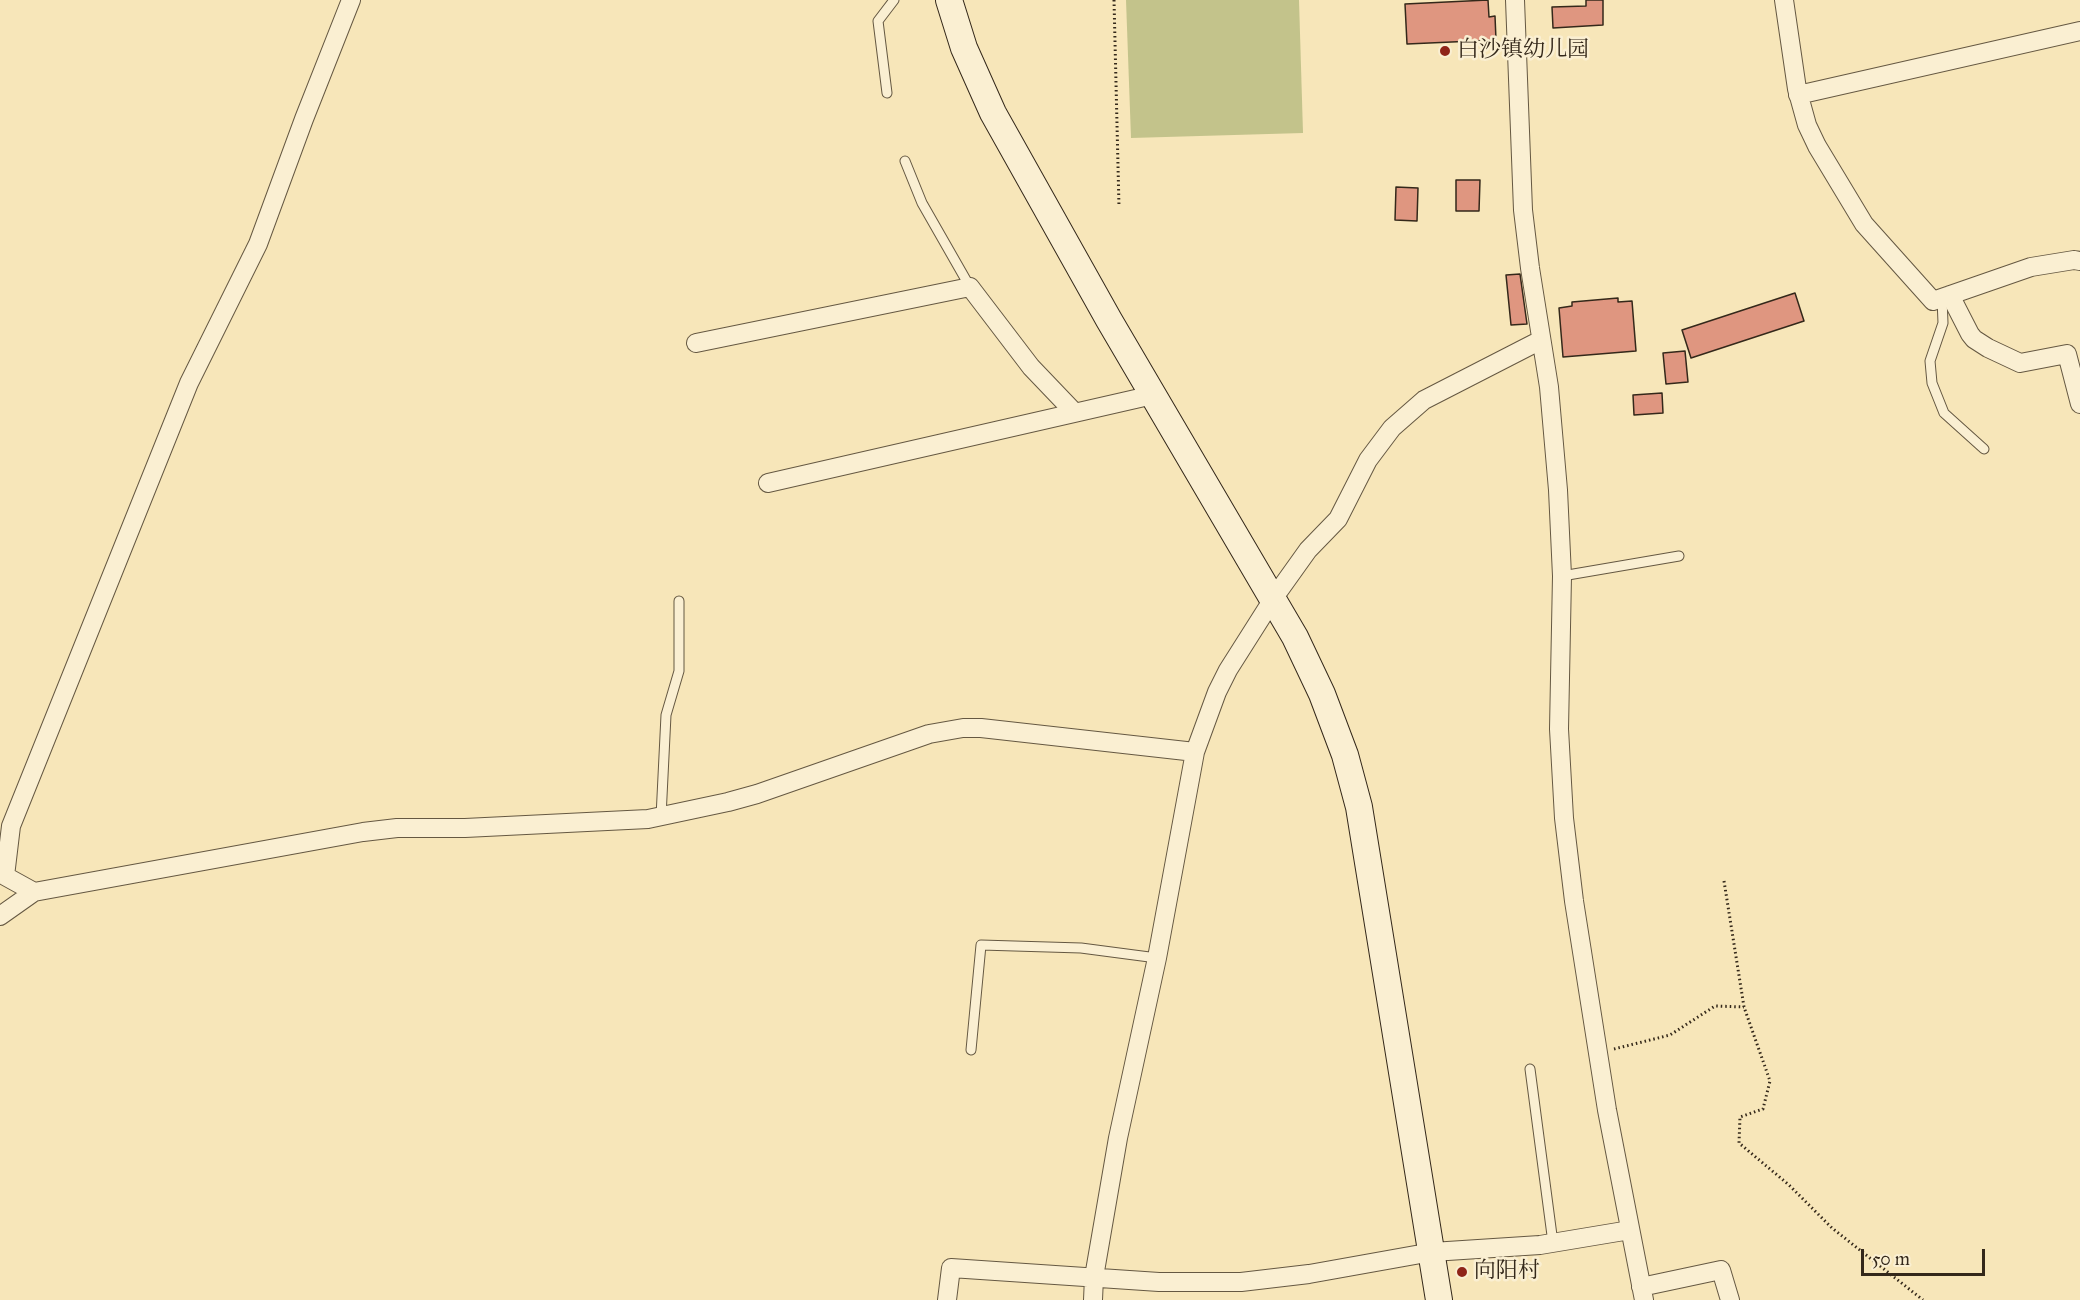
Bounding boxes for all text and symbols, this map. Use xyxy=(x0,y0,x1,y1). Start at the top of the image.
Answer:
place label: 白沙镇幼儿园 xyxy=(1457,38,1589,64)
marker: 白沙镇幼儿园 xyxy=(1438,44,1452,58)
scale bar xyxy=(1864,1237,1988,1275)
text: 50 m xyxy=(1872,1248,1910,1270)
place label: 向阳村 xyxy=(1474,1259,1540,1285)
marker: 向阳村 xyxy=(1455,1265,1469,1279)

